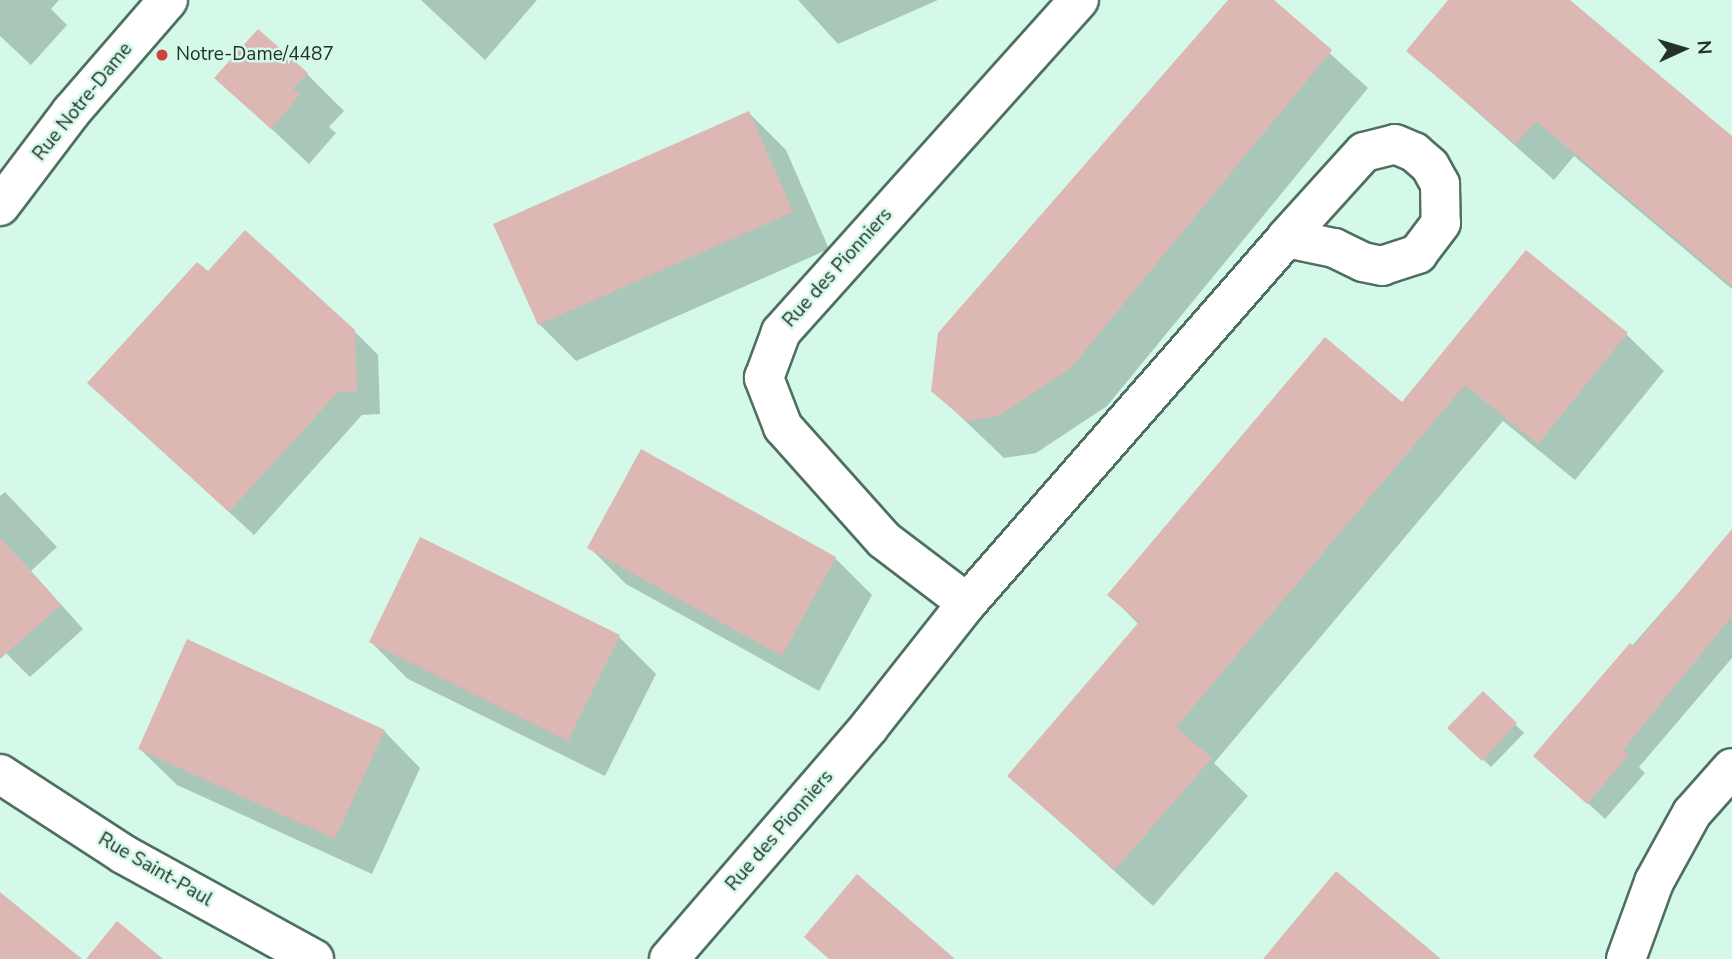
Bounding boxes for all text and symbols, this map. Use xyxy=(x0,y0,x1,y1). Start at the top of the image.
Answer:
north arrow xyxy=(1648,14,1718,84)
street label: Rue Notre-Dame xyxy=(28,38,138,166)
text: N xyxy=(1690,40,1717,56)
place label: Notre-Dame/4487 xyxy=(176,44,334,66)
marker: Notre-Dame/4487 xyxy=(154,47,170,63)
street label: Rue des Pionniers xyxy=(779,204,897,332)
street label: Rue des Pionniers xyxy=(721,766,839,896)
street label: Rue Saint-Paul xyxy=(94,828,216,912)

